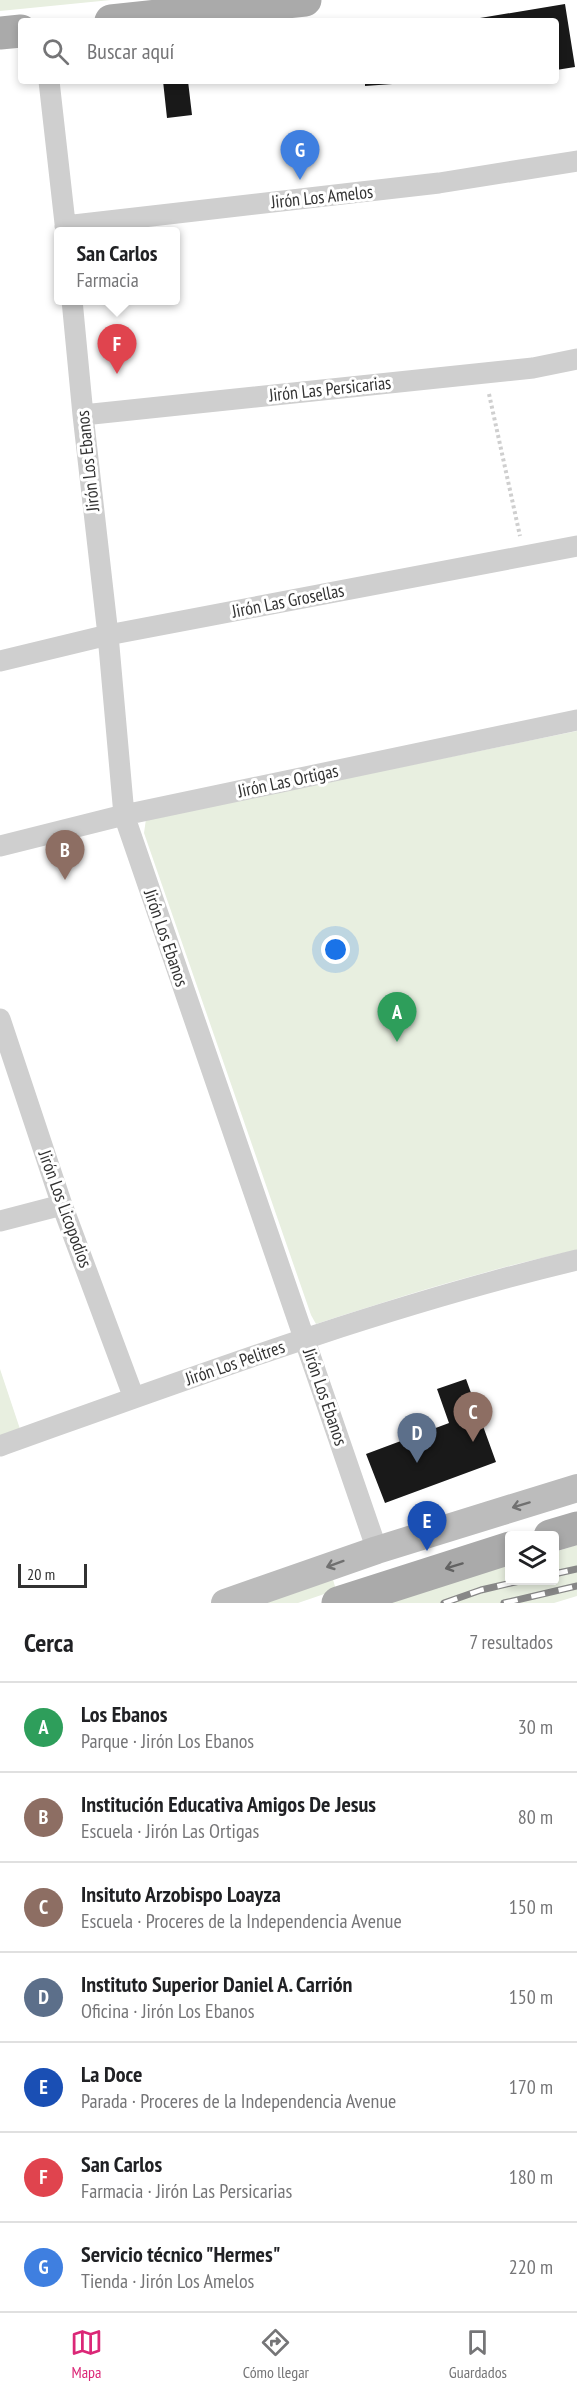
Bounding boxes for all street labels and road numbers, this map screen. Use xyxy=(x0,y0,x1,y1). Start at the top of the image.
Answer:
street label: Jirón Los Amelos xyxy=(269,180,374,213)
street label: Jirón Las Persicarias xyxy=(267,371,392,406)
street label: Jirón Los Ebanos xyxy=(71,409,104,514)
street label: Jirón Las Grosellas xyxy=(229,578,346,623)
street label: Jirón Las Ortigas xyxy=(235,759,340,803)
street label: Jirón Los Ebanos xyxy=(139,885,194,990)
street label: Jirón Los Licopodios xyxy=(33,1146,97,1271)
street label: Jirón Los Pelitres xyxy=(181,1335,288,1391)
street label: Jirón Los Ebanos xyxy=(298,1344,353,1449)

